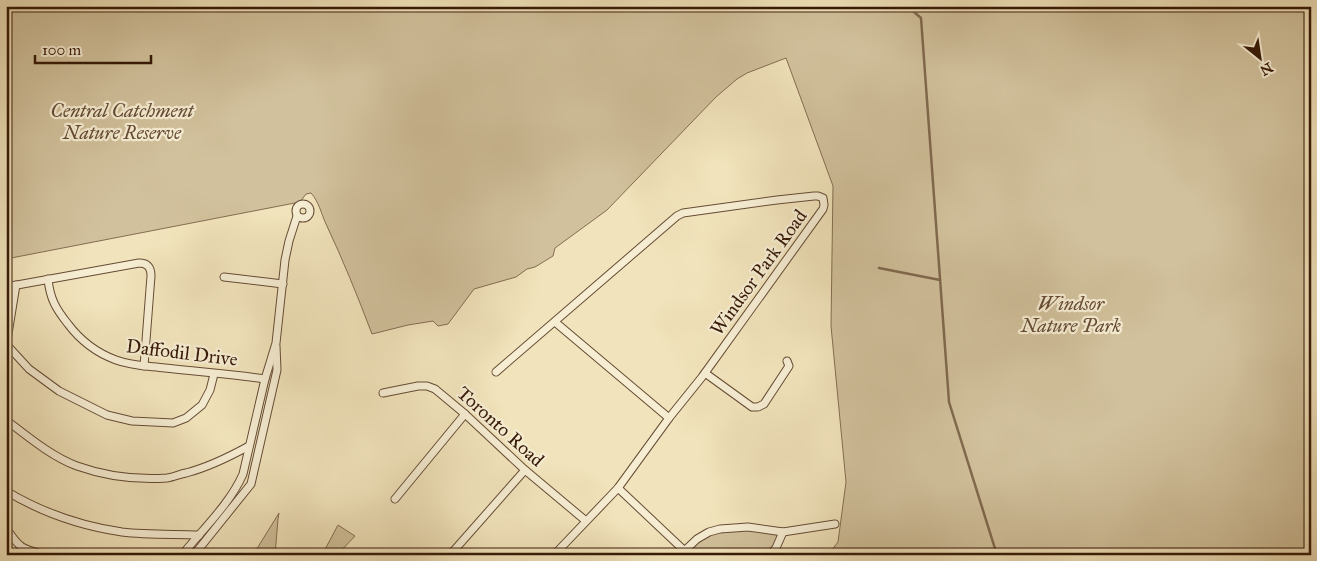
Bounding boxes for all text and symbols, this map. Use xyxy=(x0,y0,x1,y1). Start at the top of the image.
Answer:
scale bar xyxy=(35,32,151,64)
north arrow xyxy=(1234,32,1284,82)
text: 100 m xyxy=(42,41,82,59)
text: N xyxy=(1257,58,1276,79)
park label: Central Catchment Nature Reserve xyxy=(51,99,195,144)
street label: Windsor Park Road xyxy=(705,205,812,340)
park label: Windsor Nature Park xyxy=(1020,292,1122,337)
street label: Daffodil Drive xyxy=(125,334,239,371)
street label: Toronto Road xyxy=(452,381,549,472)

